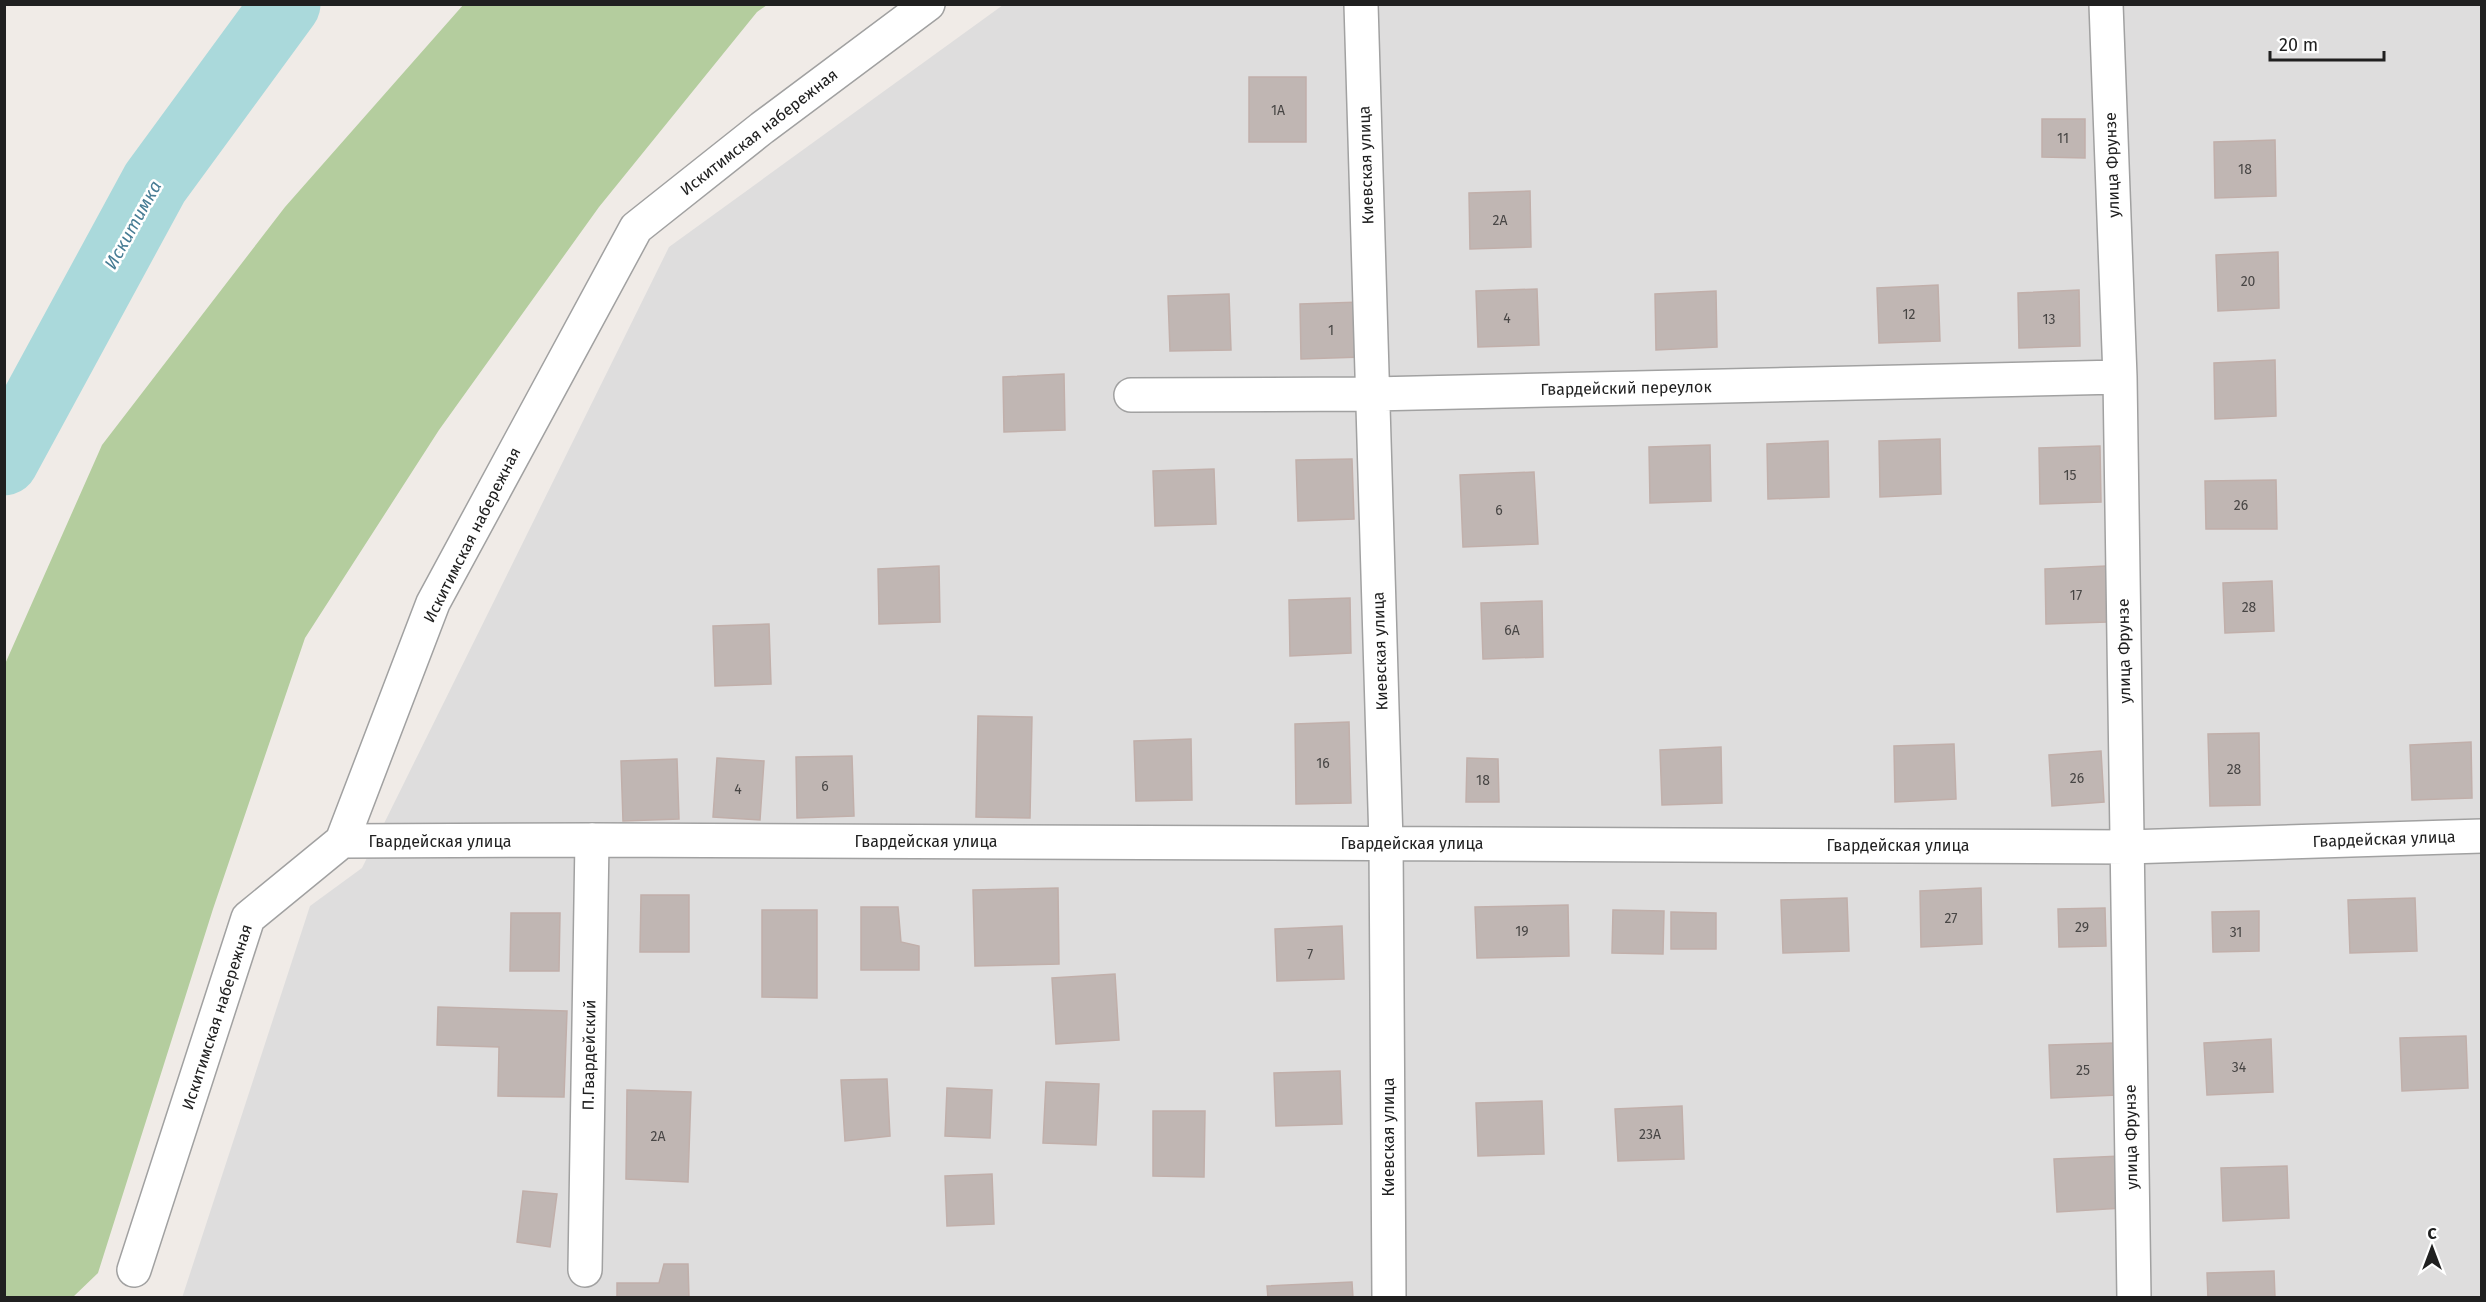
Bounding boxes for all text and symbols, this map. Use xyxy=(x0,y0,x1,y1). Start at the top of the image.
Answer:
scale bar xyxy=(2270,24,2384,62)
text: 20 m xyxy=(2279,34,2318,56)
street label: Искитимская набережная xyxy=(677,65,841,199)
house number: 1А xyxy=(1271,102,1285,119)
street label: Киевская улица xyxy=(1354,105,1378,225)
street label: улица Фрунзе xyxy=(2101,112,2123,218)
house number: 11 xyxy=(2057,130,2069,147)
house number: 18 xyxy=(2238,161,2252,178)
water label: Искитимка xyxy=(100,177,166,273)
house number: 2А xyxy=(1493,212,1507,229)
house number: 20 xyxy=(2241,273,2256,290)
house number: 12 xyxy=(1903,306,1916,323)
house number: 4 xyxy=(1503,310,1511,327)
house number: 13 xyxy=(2042,311,2056,328)
house number: 1 xyxy=(1328,322,1334,339)
street label: Гвардейский переулок xyxy=(1540,377,1712,399)
street label: Искитимская набережная xyxy=(419,444,525,626)
house number: 15 xyxy=(2063,467,2077,484)
house number: 26 xyxy=(2234,497,2248,514)
house number: 6 xyxy=(1495,502,1503,519)
house number: 17 xyxy=(2070,587,2082,604)
street label: Киевская улица xyxy=(1368,591,1392,711)
street label: улица Фрунзе xyxy=(2114,598,2134,704)
house number: 28 xyxy=(2242,599,2257,616)
house number: 6А xyxy=(1504,622,1520,639)
house number: 16 xyxy=(1316,755,1330,772)
house number: 28 xyxy=(2227,761,2242,778)
house number: 26 xyxy=(2070,770,2084,787)
house number: 18 xyxy=(1476,772,1490,789)
house number: 6 xyxy=(821,778,829,795)
house number: 4 xyxy=(734,781,742,798)
street label: Гвардейская улица xyxy=(2312,827,2456,851)
street label: Гвардейская улица xyxy=(368,832,512,851)
street label: Гвардейская улица xyxy=(854,832,998,851)
street label: Гвардейская улица xyxy=(1340,834,1484,853)
street label: Гвардейская улица xyxy=(1826,836,1970,855)
house number: 27 xyxy=(1944,910,1958,927)
house number: 29 xyxy=(2075,919,2089,936)
street label: Искитимская набережная xyxy=(178,922,256,1112)
house number: 19 xyxy=(1515,923,1529,940)
house number: 31 xyxy=(2230,924,2242,941)
house number: 7 xyxy=(1307,946,1313,963)
street label: П.Гвардейский xyxy=(579,999,599,1111)
house number: 34 xyxy=(2232,1059,2247,1076)
house number: 25 xyxy=(2076,1062,2090,1079)
street label: Киевская улица xyxy=(1379,1078,1398,1196)
street label: улица Фрунзе xyxy=(2121,1084,2141,1190)
house number: 23А xyxy=(1639,1126,1661,1143)
house number: 2А xyxy=(651,1128,665,1145)
north arrow xyxy=(2402,1218,2462,1278)
text: С xyxy=(2427,1224,2437,1243)

